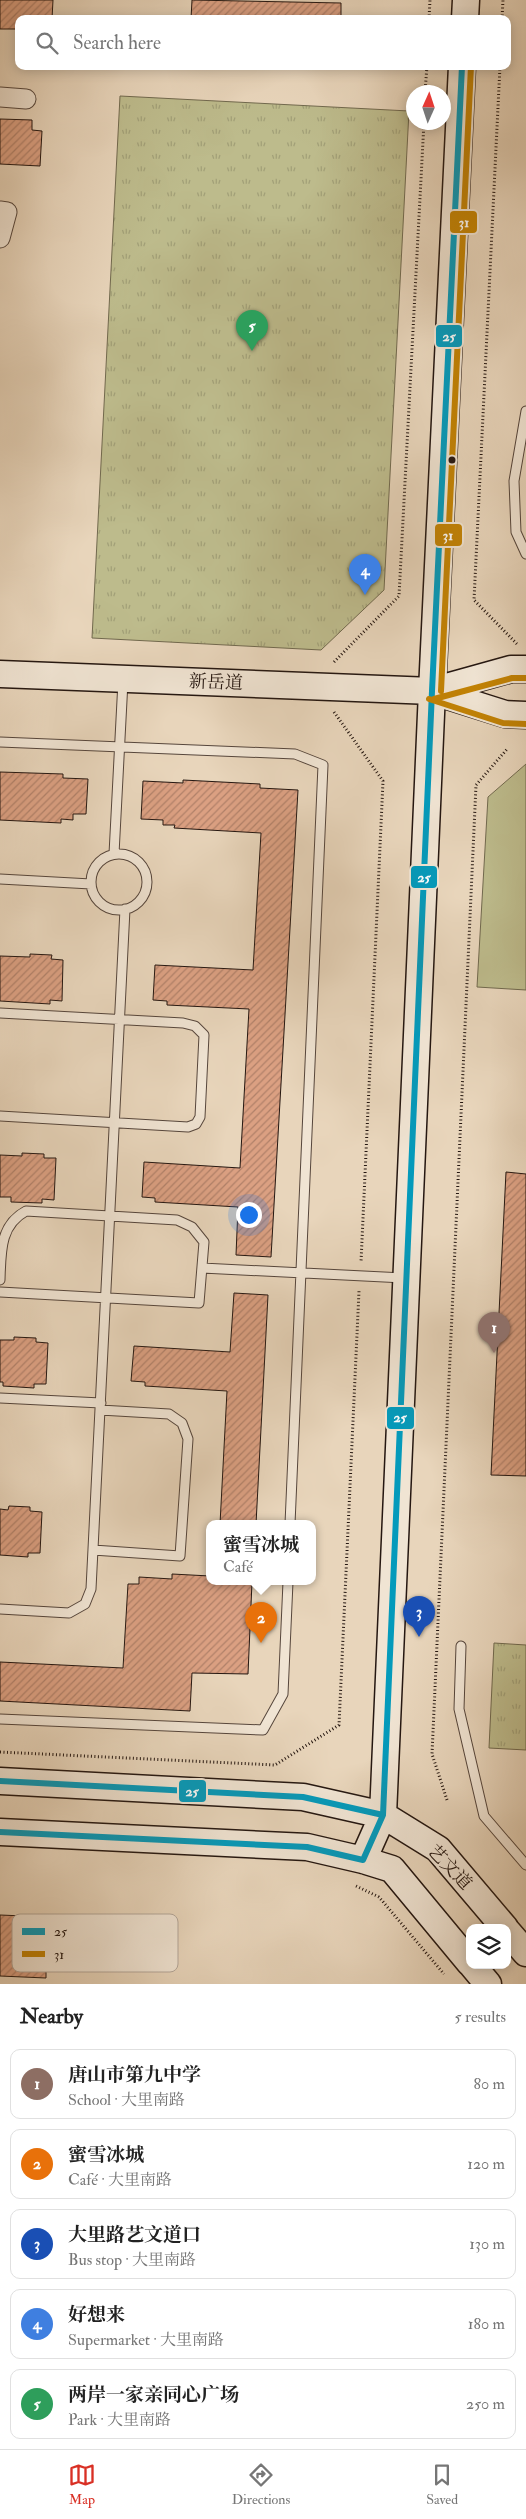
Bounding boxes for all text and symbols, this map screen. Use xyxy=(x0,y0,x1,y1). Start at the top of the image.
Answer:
search box xyxy=(15,15,511,70)
icon: search xyxy=(33,29,61,57)
text: Search here xyxy=(73,31,161,55)
north arrow xyxy=(406,85,451,130)
line badge: 31 xyxy=(449,210,478,234)
text: 31 xyxy=(459,214,469,231)
pin: 5 xyxy=(236,310,268,351)
line badge: 25 xyxy=(435,324,463,348)
text: 25 xyxy=(442,328,456,345)
unlabelled marker xyxy=(447,455,457,465)
line badge: 31 xyxy=(434,523,463,547)
text: 31 xyxy=(443,527,453,544)
pin: 4 xyxy=(349,554,381,595)
street label: 新岳道 xyxy=(189,670,243,695)
line badge: 25 xyxy=(410,865,438,889)
text: 25 xyxy=(417,869,431,886)
your location xyxy=(236,1202,262,1228)
pin: 1 xyxy=(478,1312,510,1353)
line badge: 25 xyxy=(386,1406,415,1430)
text: 25 xyxy=(393,1409,407,1426)
popup xyxy=(206,1520,316,1585)
text: 蜜雪冰城 xyxy=(223,1533,299,1557)
text: Café xyxy=(223,1557,253,1577)
pin: 3 xyxy=(403,1596,435,1637)
pin: 2 xyxy=(245,1602,277,1643)
line badge: 25 xyxy=(178,1779,207,1803)
text: 25 xyxy=(185,1783,199,1800)
street label: 艺文道 xyxy=(423,1840,477,1895)
legend xyxy=(12,1914,178,1972)
text: 25 xyxy=(54,1923,68,1940)
map controls xyxy=(466,1924,511,1969)
button: layers xyxy=(466,1924,511,1969)
text: 31 xyxy=(54,1946,64,1963)
text: Nearby xyxy=(20,2003,83,2030)
text: 5 results xyxy=(455,2007,506,2027)
text: 唐山市第九中学 xyxy=(68,2063,201,2087)
text: 1 xyxy=(34,2074,40,2094)
text: 80 m xyxy=(474,2074,505,2094)
text: School · 大里南路 xyxy=(68,2090,185,2110)
text: 蜜雪冰城 xyxy=(68,2143,144,2167)
text: 2 xyxy=(33,2154,41,2174)
text: 120 m xyxy=(467,2154,505,2174)
text: Café · 大里南路 xyxy=(68,2170,172,2190)
text: 大里路艺文道口 xyxy=(68,2223,201,2247)
text: 3 xyxy=(34,2234,40,2254)
text: 130 m xyxy=(469,2234,505,2254)
text: Bus stop · 大里南路 xyxy=(68,2250,196,2270)
text: 好想来 xyxy=(68,2303,125,2327)
text: 4 xyxy=(33,2314,41,2334)
text: 180 m xyxy=(468,2314,505,2334)
text: Supermarket · 大里南路 xyxy=(68,2330,224,2350)
text: 两岸一家亲同心广场 xyxy=(68,2383,239,2407)
text: 5 xyxy=(33,2394,41,2414)
text: 250 m xyxy=(466,2394,505,2414)
text: Park · 大里南路 xyxy=(68,2410,171,2430)
tab: Map xyxy=(68,2461,96,2508)
tab: Directions xyxy=(232,2461,290,2508)
tab: Saved xyxy=(426,2461,458,2508)

